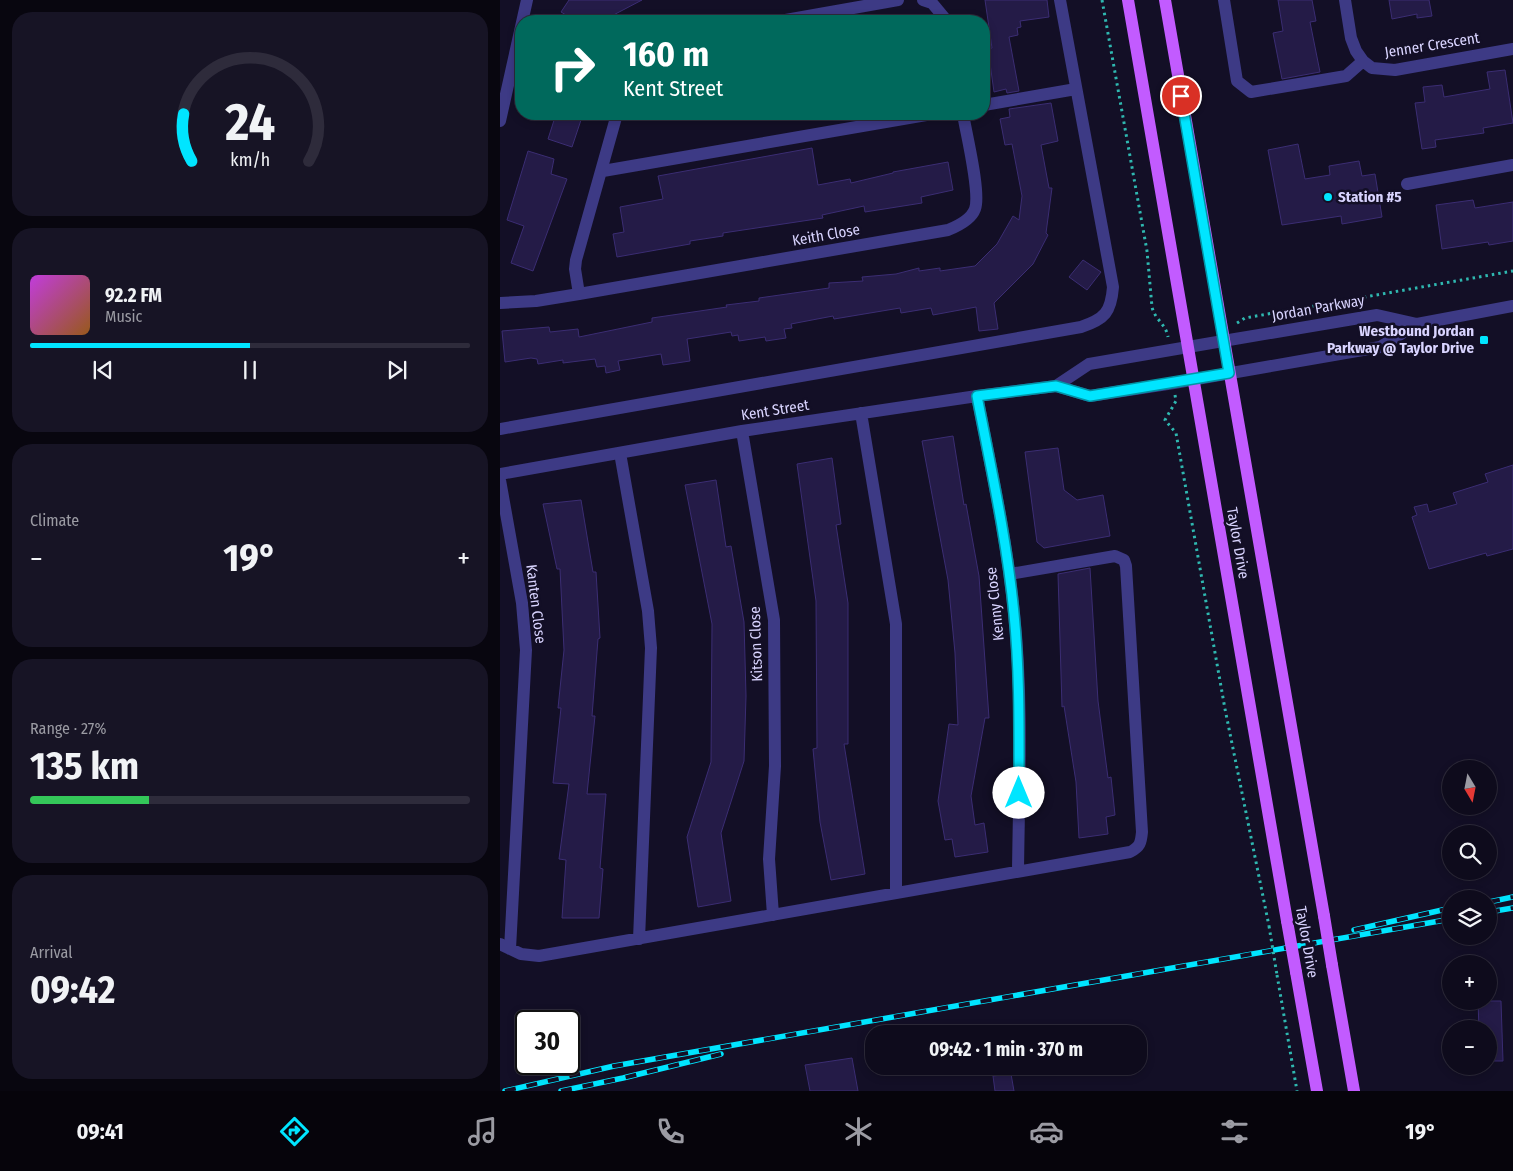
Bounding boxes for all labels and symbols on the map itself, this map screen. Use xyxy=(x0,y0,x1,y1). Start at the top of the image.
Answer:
street label: Jenner Crescent xyxy=(1383,29,1481,61)
pin xyxy=(1160,75,1202,117)
place label: Station #5 xyxy=(1338,188,1402,206)
marker: Station #5 xyxy=(1322,191,1334,203)
street label: Keith Close xyxy=(791,220,861,250)
street label: Jordan Parkway xyxy=(1270,291,1366,325)
place label: Westbound Jordan Parkway @ Taylor Drive xyxy=(1327,322,1474,357)
marker: Westbound Jordan Parkway @ Taylor Drive xyxy=(1478,334,1490,346)
street label: Kent Street xyxy=(740,396,810,424)
street label: Taylor Drive xyxy=(1223,506,1253,580)
street label: Kanten Close xyxy=(522,563,550,645)
street label: Kenny Close xyxy=(982,566,1008,642)
street label: Kitson Close xyxy=(746,606,766,682)
north arrow xyxy=(1442,760,1498,815)
position arrow xyxy=(992,766,1044,818)
street label: Taylor Drive xyxy=(1292,905,1322,979)
speed limit sign: 30 xyxy=(515,1010,580,1075)

